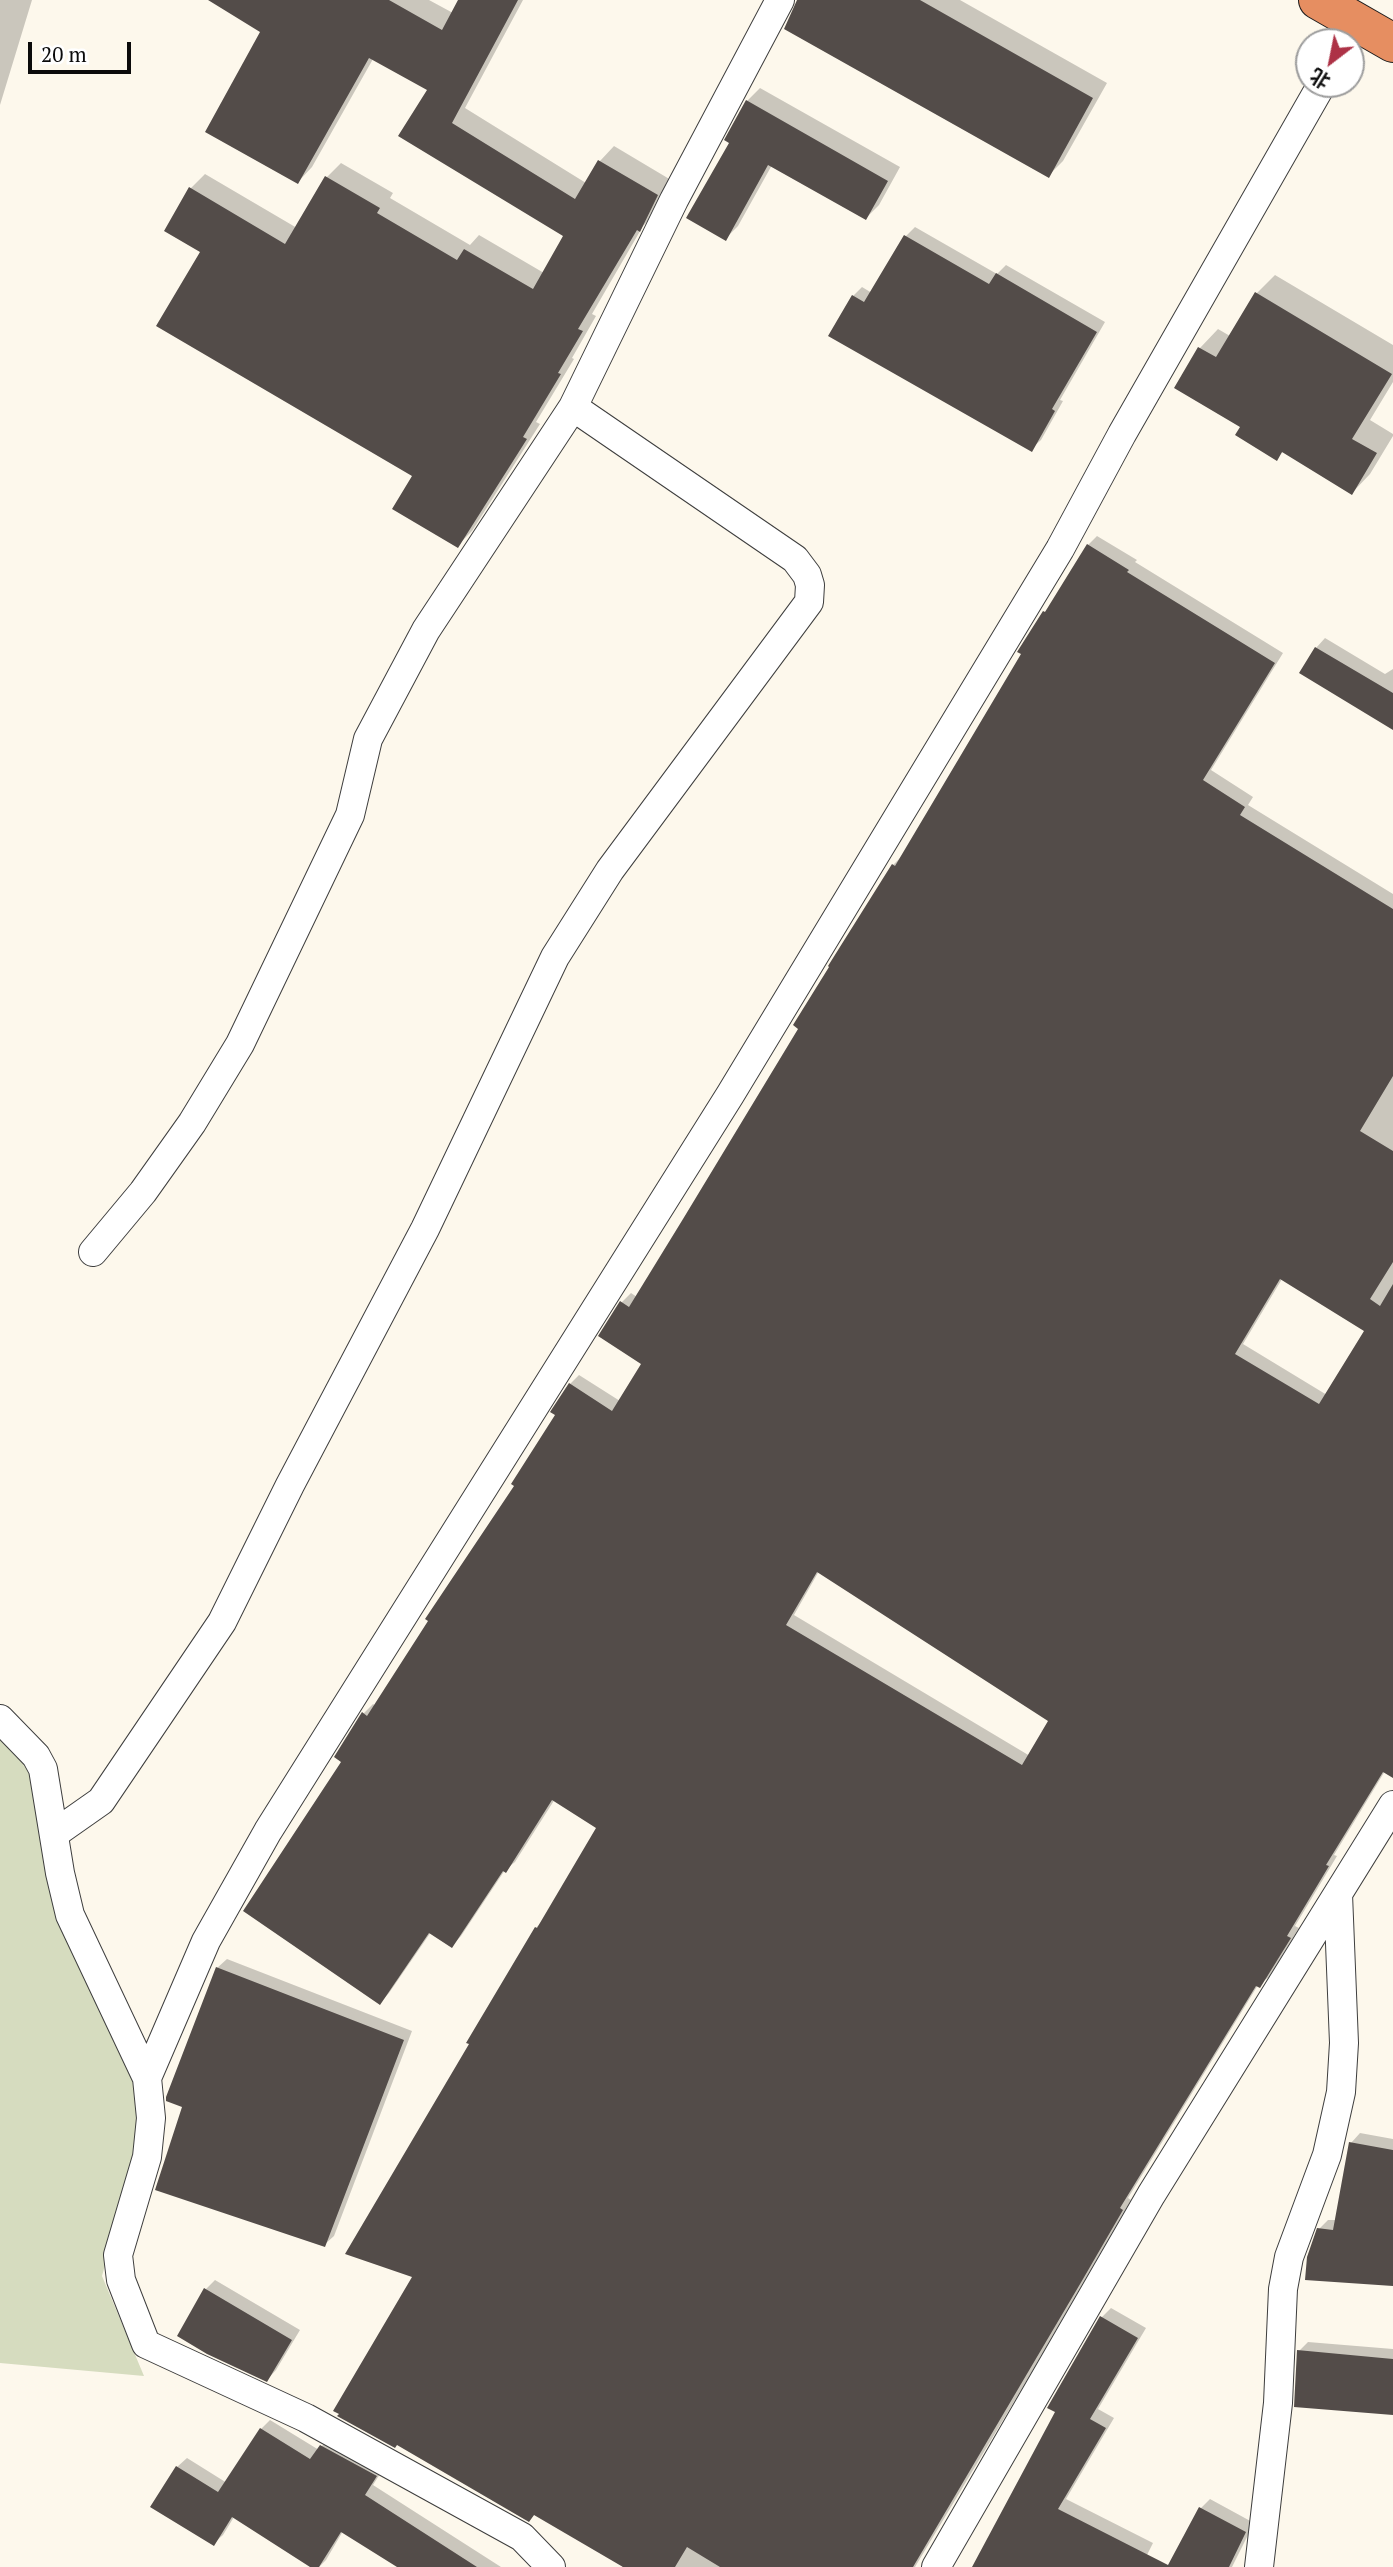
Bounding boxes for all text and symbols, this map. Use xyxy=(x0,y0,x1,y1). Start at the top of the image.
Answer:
scale bar xyxy=(32,28,135,72)
north arrow xyxy=(1295,28,1365,98)
text: 20 m xyxy=(41,40,87,68)
text: 北 xyxy=(1305,64,1334,95)

